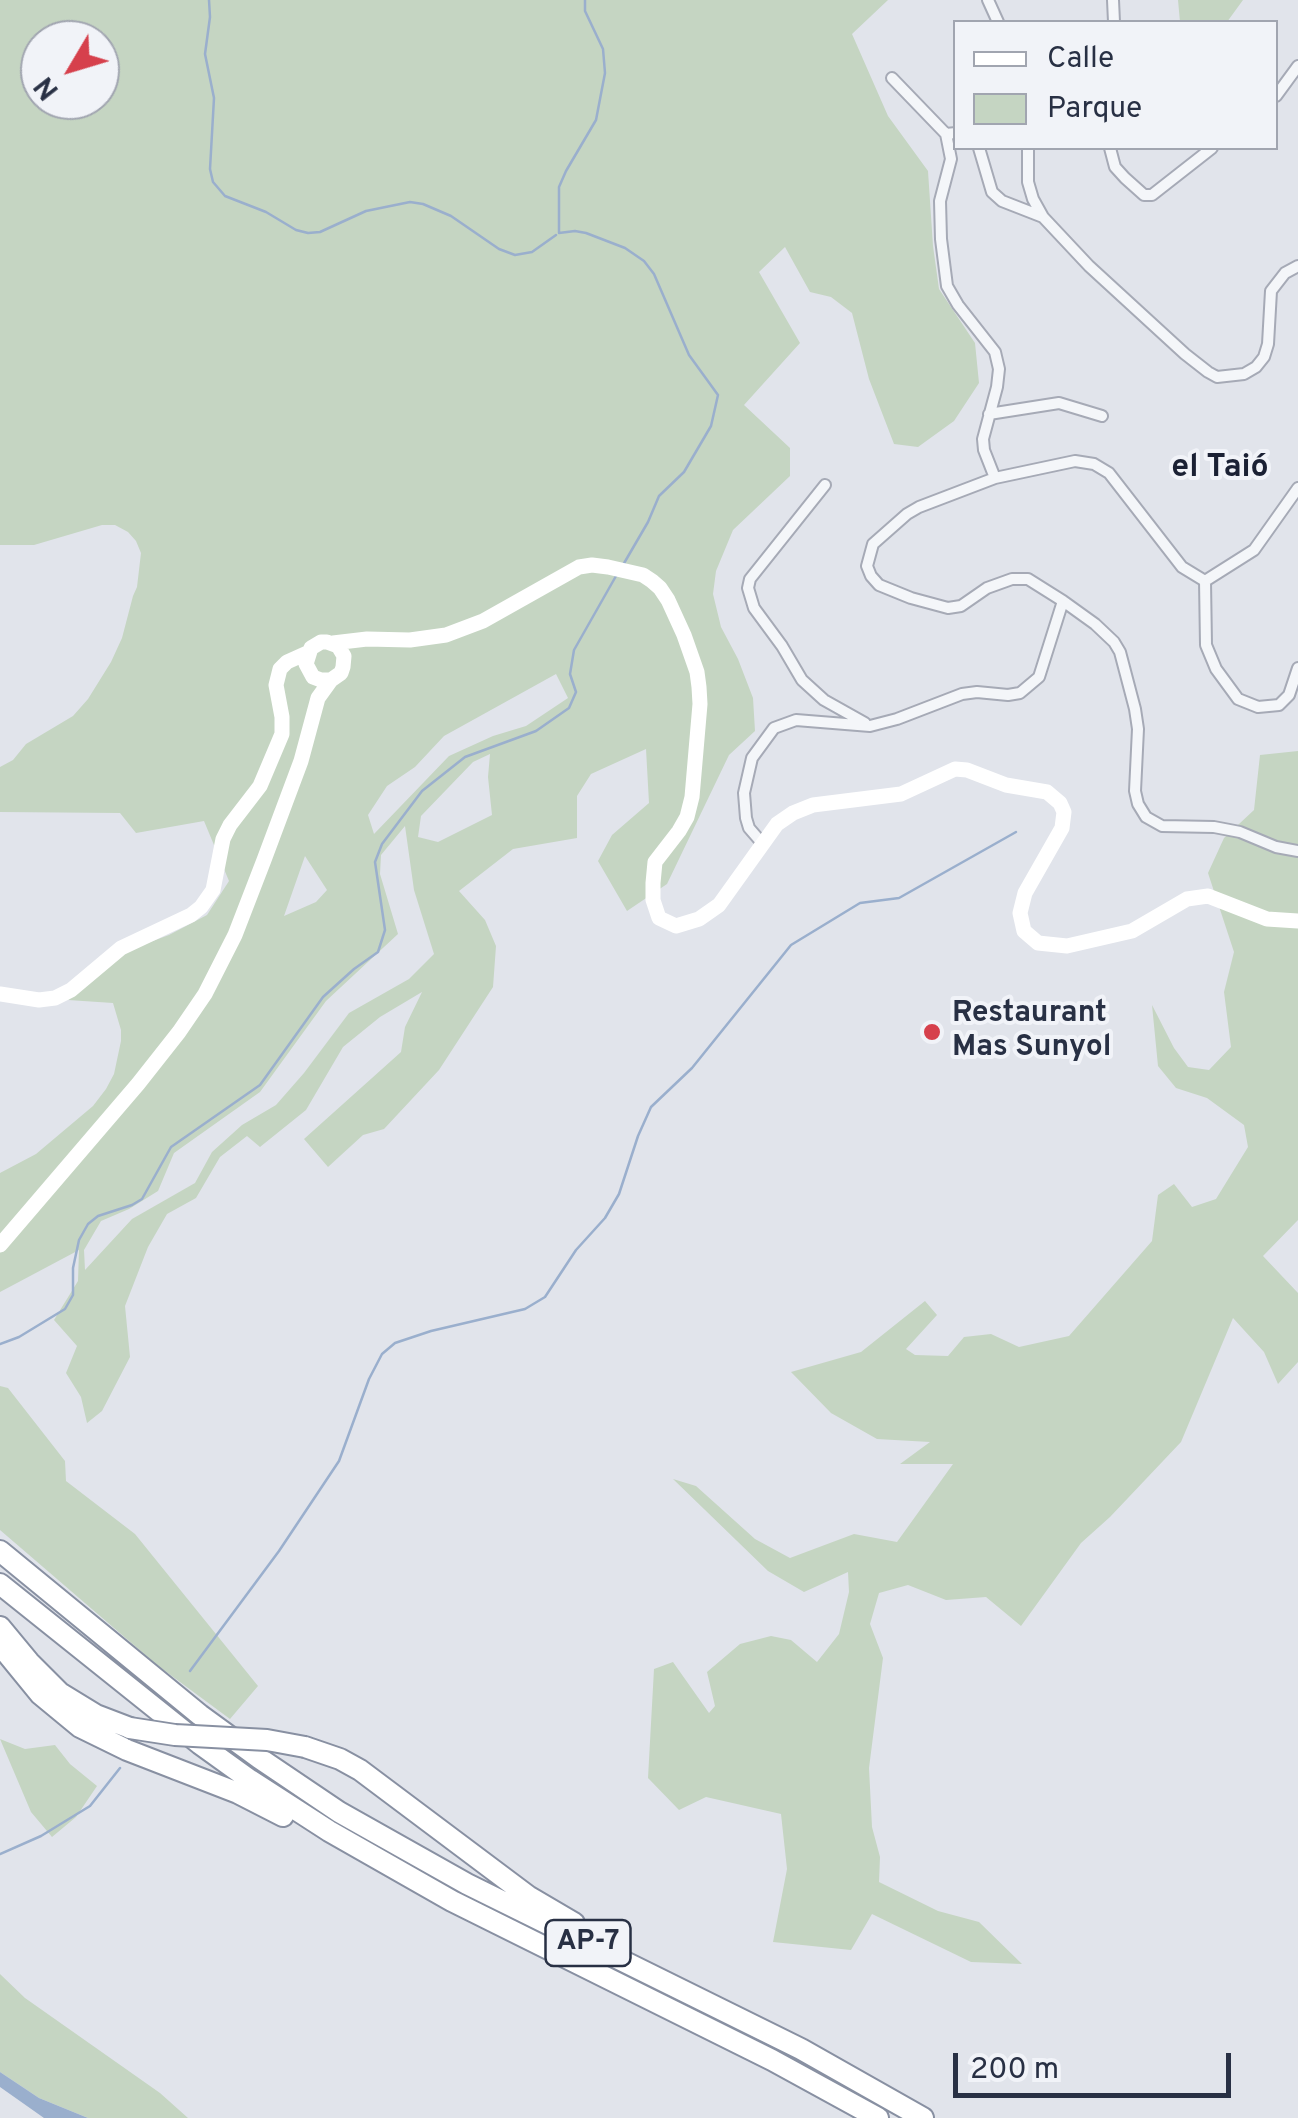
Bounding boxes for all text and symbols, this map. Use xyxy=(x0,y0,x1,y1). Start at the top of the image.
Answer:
north arrow xyxy=(20,20,120,120)
legend xyxy=(953,20,1278,150)
text: Calle xyxy=(1047,41,1114,78)
text: N xyxy=(28,68,68,106)
text: Parque xyxy=(1047,91,1142,128)
district label: el Taió xyxy=(1171,451,1269,489)
place label: Restaurant Mas Sunyol xyxy=(952,997,1111,1068)
marker: Restaurant Mas Sunyol xyxy=(921,1021,943,1043)
road number: AP-7 xyxy=(546,1920,630,1966)
scale bar xyxy=(958,2033,1236,2095)
text: 200 m xyxy=(970,2052,1059,2089)

